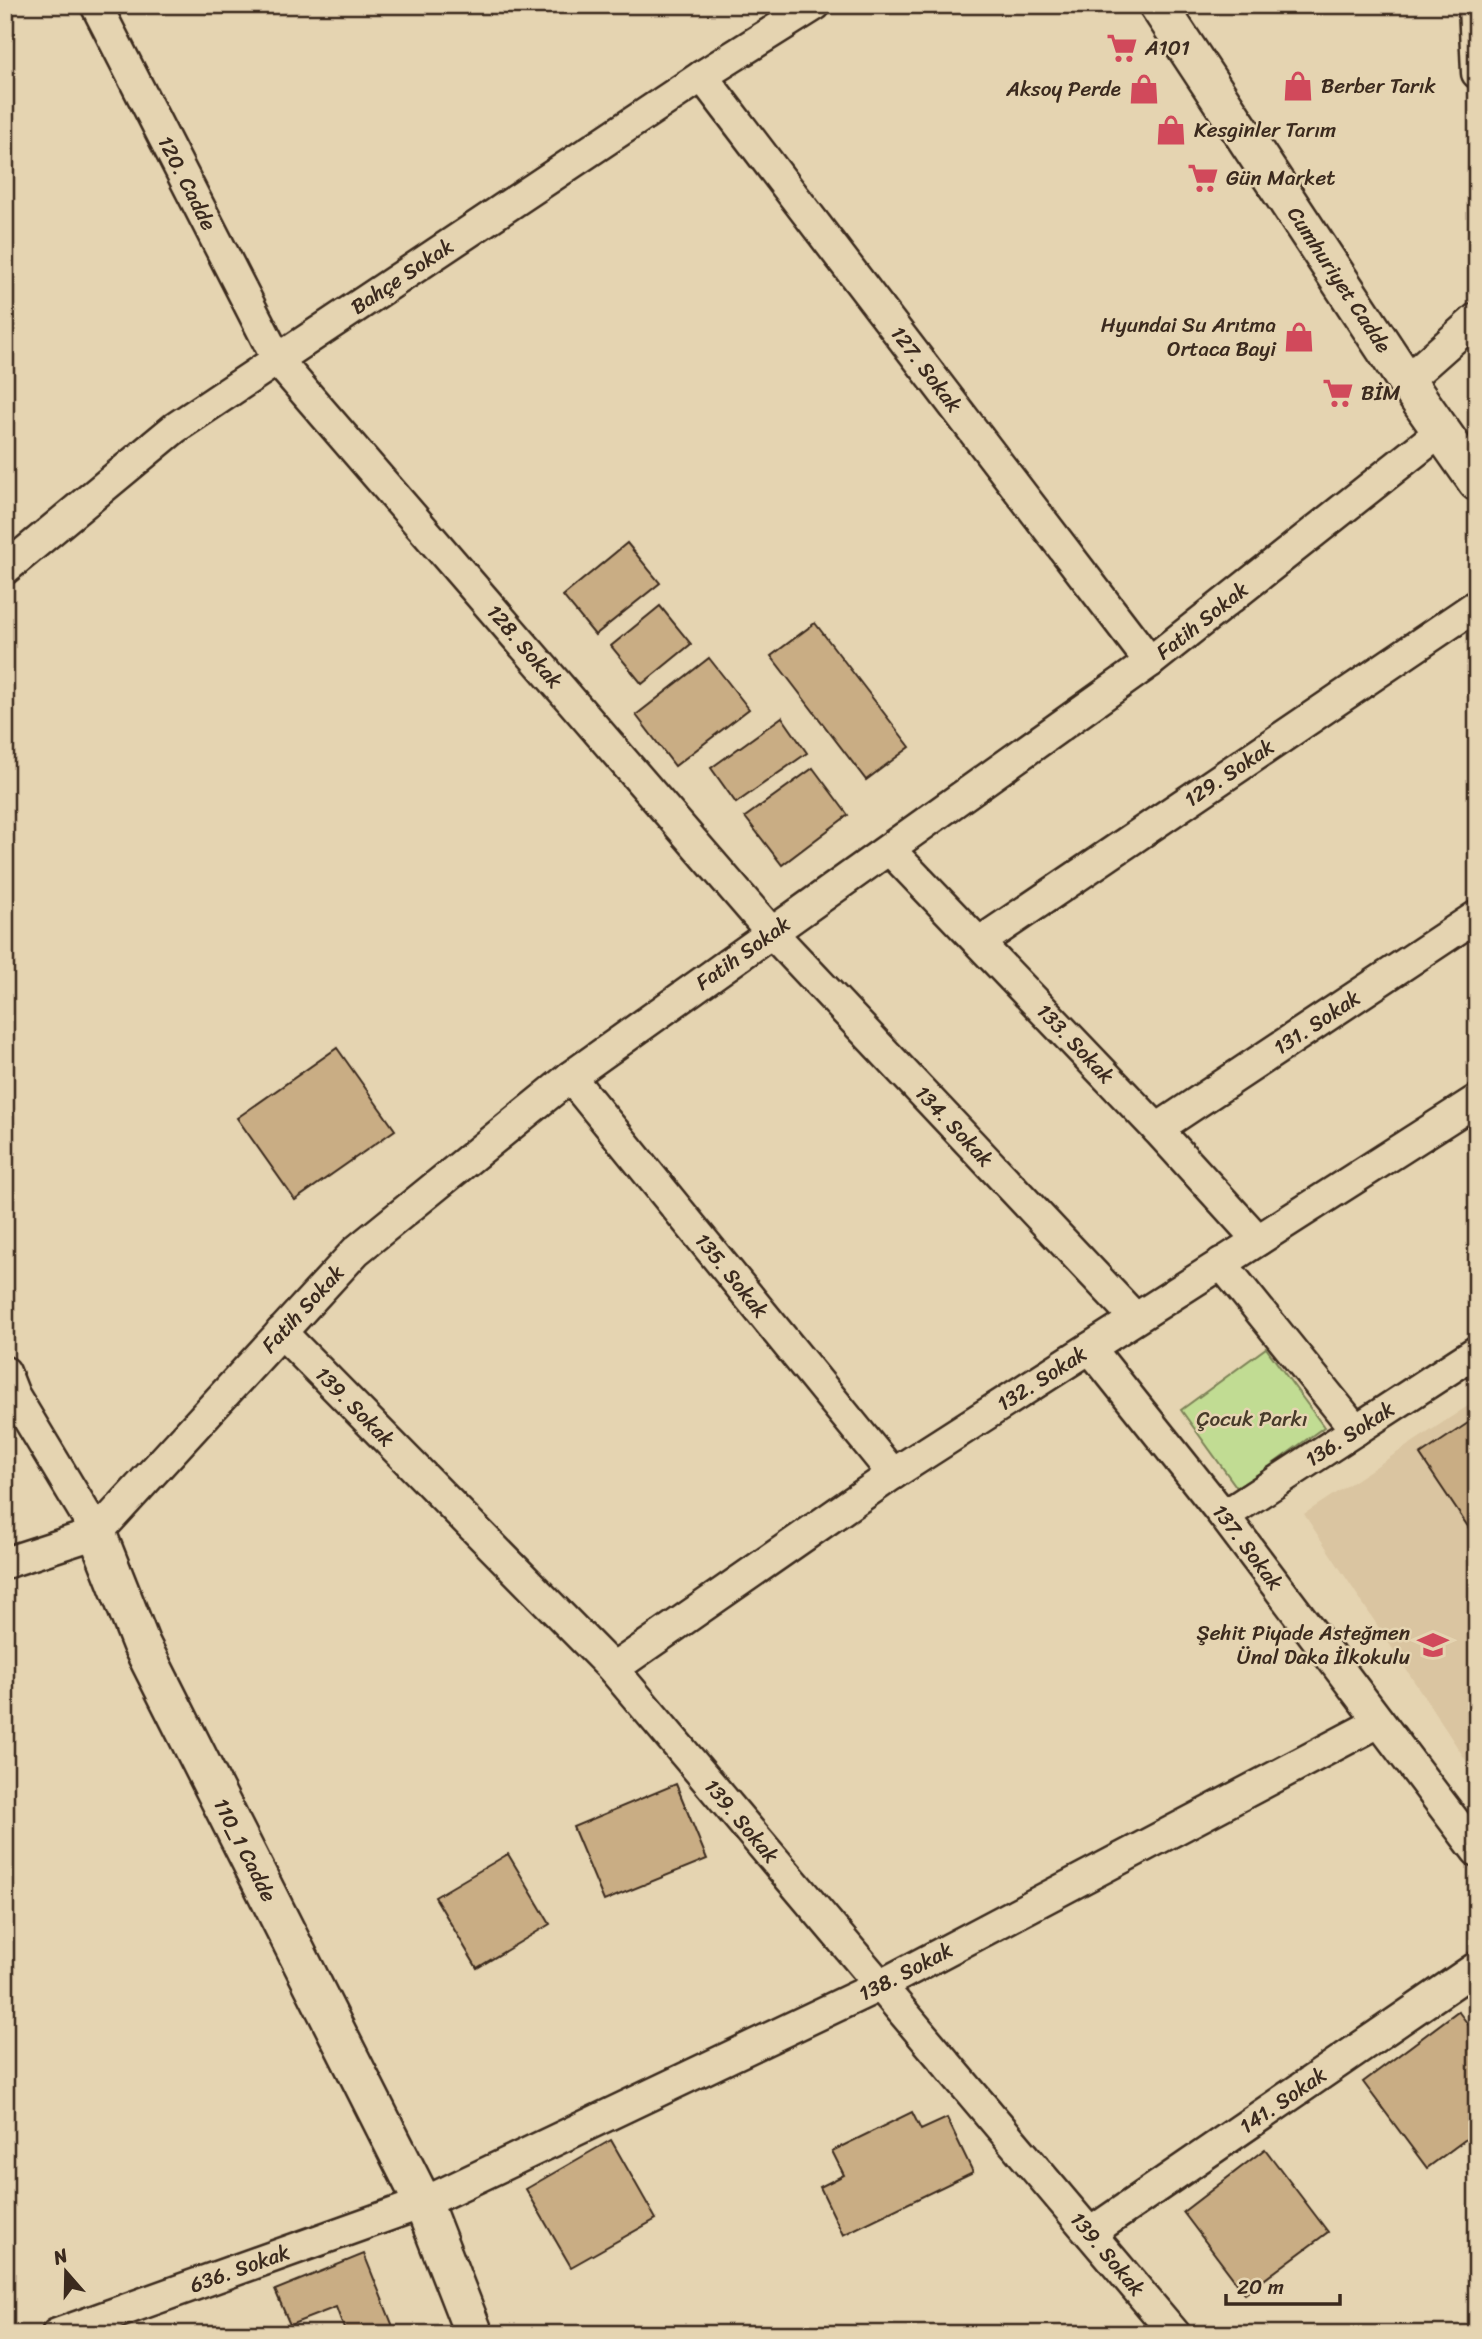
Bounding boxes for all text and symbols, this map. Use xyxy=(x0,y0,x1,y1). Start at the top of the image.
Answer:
place label: A101 xyxy=(1144,29,1190,67)
supermarket icon: A101 xyxy=(1105,31,1139,65)
place label: Berber Tarık xyxy=(1321,67,1436,105)
shop icon: Berber Tarık xyxy=(1281,69,1315,103)
place label: Aksoy Perde xyxy=(1005,70,1121,108)
shop icon: Aksoy Perde xyxy=(1127,72,1161,106)
place label: Kesginler Tarım xyxy=(1194,111,1336,149)
shop icon: Kesginler Tarım xyxy=(1154,113,1188,147)
street label: 120. Cadde xyxy=(147,129,227,238)
place label: Gün Market xyxy=(1226,159,1335,197)
supermarket icon: Gün Market xyxy=(1186,161,1220,195)
street label: Cumhuriyet Cadde xyxy=(1277,198,1402,361)
street label: Bahçe Sokak xyxy=(342,228,462,325)
place label: Hyundai Su Arıtma Ortaca Bayi xyxy=(1101,306,1277,368)
street label: 127. Sokak xyxy=(880,317,972,421)
shop icon: Hyundai Su Arıtma Ortaca Bayi xyxy=(1282,320,1316,354)
place label: BİM xyxy=(1361,374,1401,412)
supermarket icon: BİM xyxy=(1321,376,1355,410)
street label: Fatih Sokak xyxy=(1147,571,1258,670)
street label: 128. Sokak xyxy=(477,595,572,698)
street label: 129. Sokak xyxy=(1176,729,1282,818)
street label: Fatih Sokak xyxy=(687,905,799,1001)
street label: 131. Sokak xyxy=(1265,980,1368,1066)
street label: 133. Sokak xyxy=(1027,994,1124,1093)
street label: 134. Sokak xyxy=(905,1076,1003,1176)
street label: 135. Sokak xyxy=(685,1224,778,1327)
street label: Fatih Sokak xyxy=(252,1255,355,1362)
street label: 132. Sokak xyxy=(989,1335,1095,1422)
street label: 139. Sokak xyxy=(305,1357,404,1456)
street label: 136. Sokak xyxy=(1297,1391,1402,1478)
park label: Çocuk Parkı xyxy=(1197,1400,1308,1438)
street label: 137. Sokak xyxy=(1202,1495,1293,1599)
place label: Şehit Piyade Asteğmen Ünal Daka İlkokulu xyxy=(1197,1614,1410,1676)
school or university icon: Şehit Piyade Asteğmen Ünal Daka İlkokulu xyxy=(1416,1628,1450,1662)
street label: 139. Sokak xyxy=(694,1770,789,1872)
street label: 110_1 Cadde xyxy=(202,1791,287,1909)
street label: 138. Sokak xyxy=(852,1931,960,2012)
street label: 141. Sokak xyxy=(1231,2057,1335,2144)
street label: 139. Sokak xyxy=(1060,2203,1155,2305)
street label: 636. Sokak xyxy=(184,2233,295,2304)
north arrow xyxy=(32,2238,102,2308)
text: N xyxy=(48,2238,73,2275)
scale bar xyxy=(1226,2262,1340,2306)
text: 20 m xyxy=(1237,2268,1284,2306)

